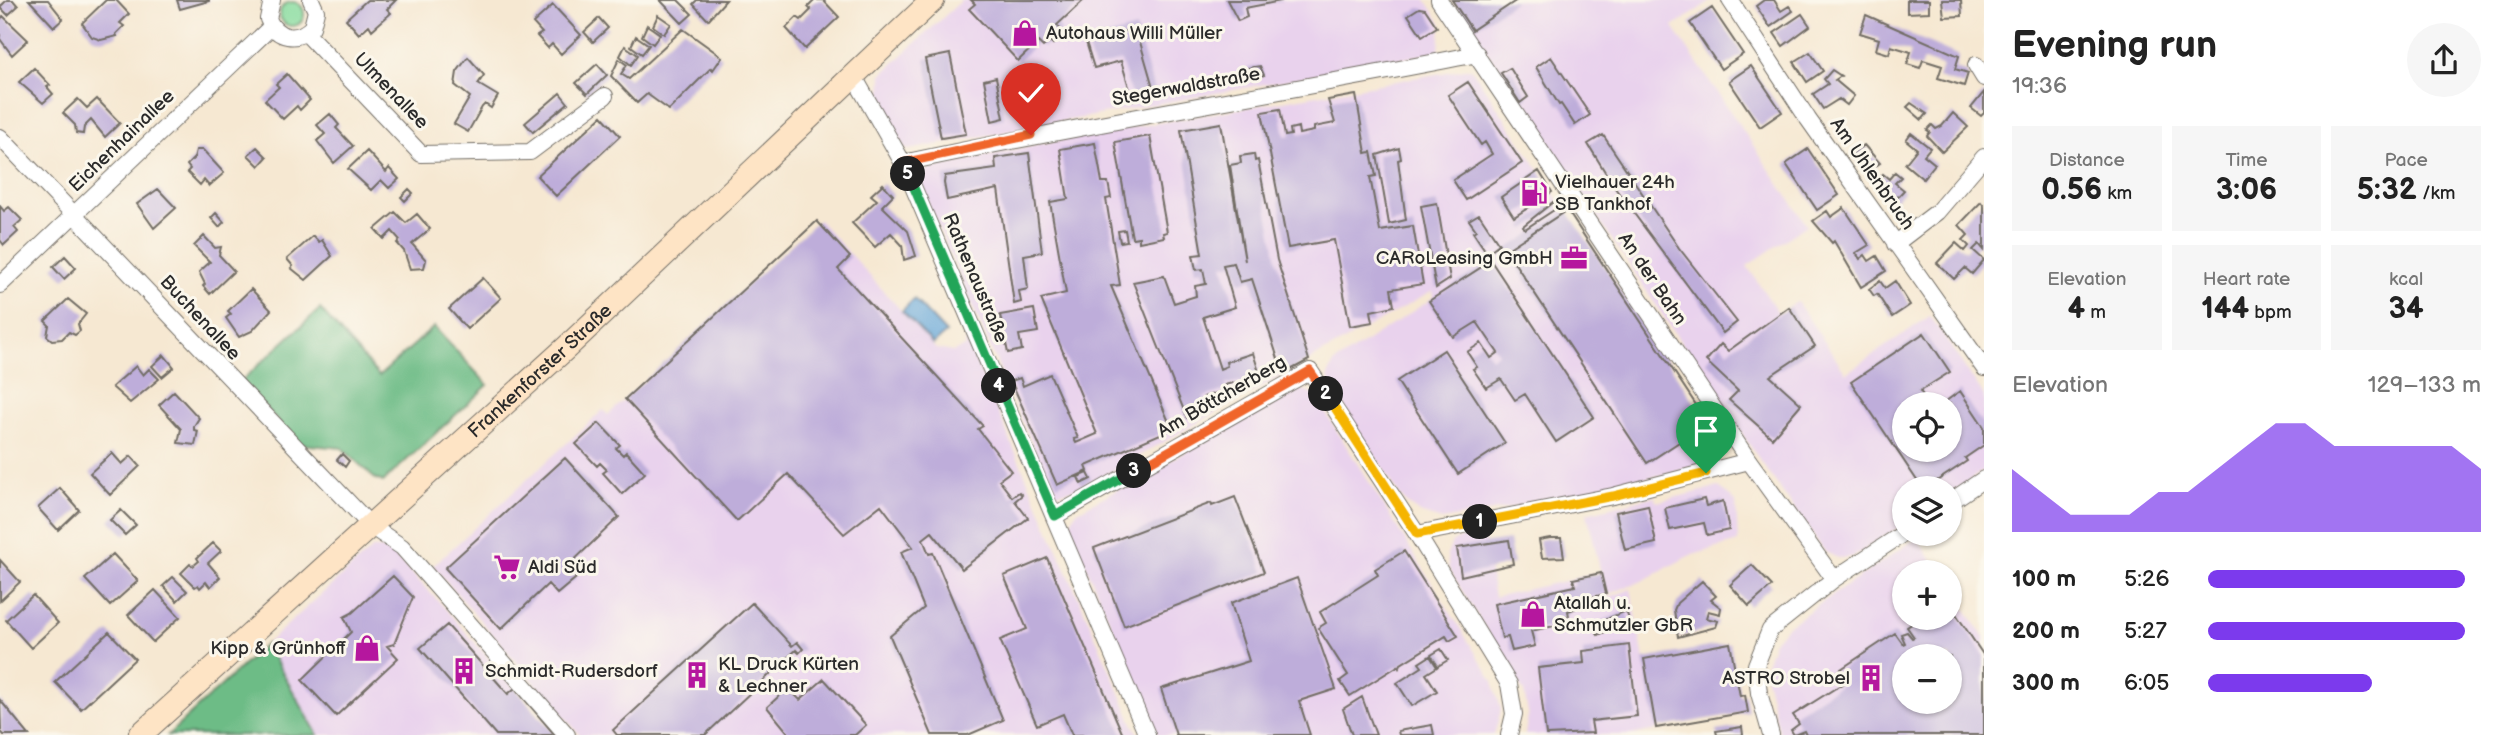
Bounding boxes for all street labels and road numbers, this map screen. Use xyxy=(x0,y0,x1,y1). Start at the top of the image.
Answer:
street label: Ulmenallee xyxy=(349,48,433,134)
street label: Stegerwaldstraße xyxy=(1110,63,1262,111)
street label: Eichenhainallee xyxy=(65,85,179,197)
street label: Am Uhlenbruch xyxy=(1825,113,1919,235)
street label: Rathenaustraße xyxy=(937,210,1013,346)
street label: An der Bahn xyxy=(1613,228,1691,330)
street label: Buchenallee xyxy=(155,271,245,365)
street label: Frankenforster Straße xyxy=(463,299,617,443)
street label: Am Böttcherberg xyxy=(1153,351,1291,443)

